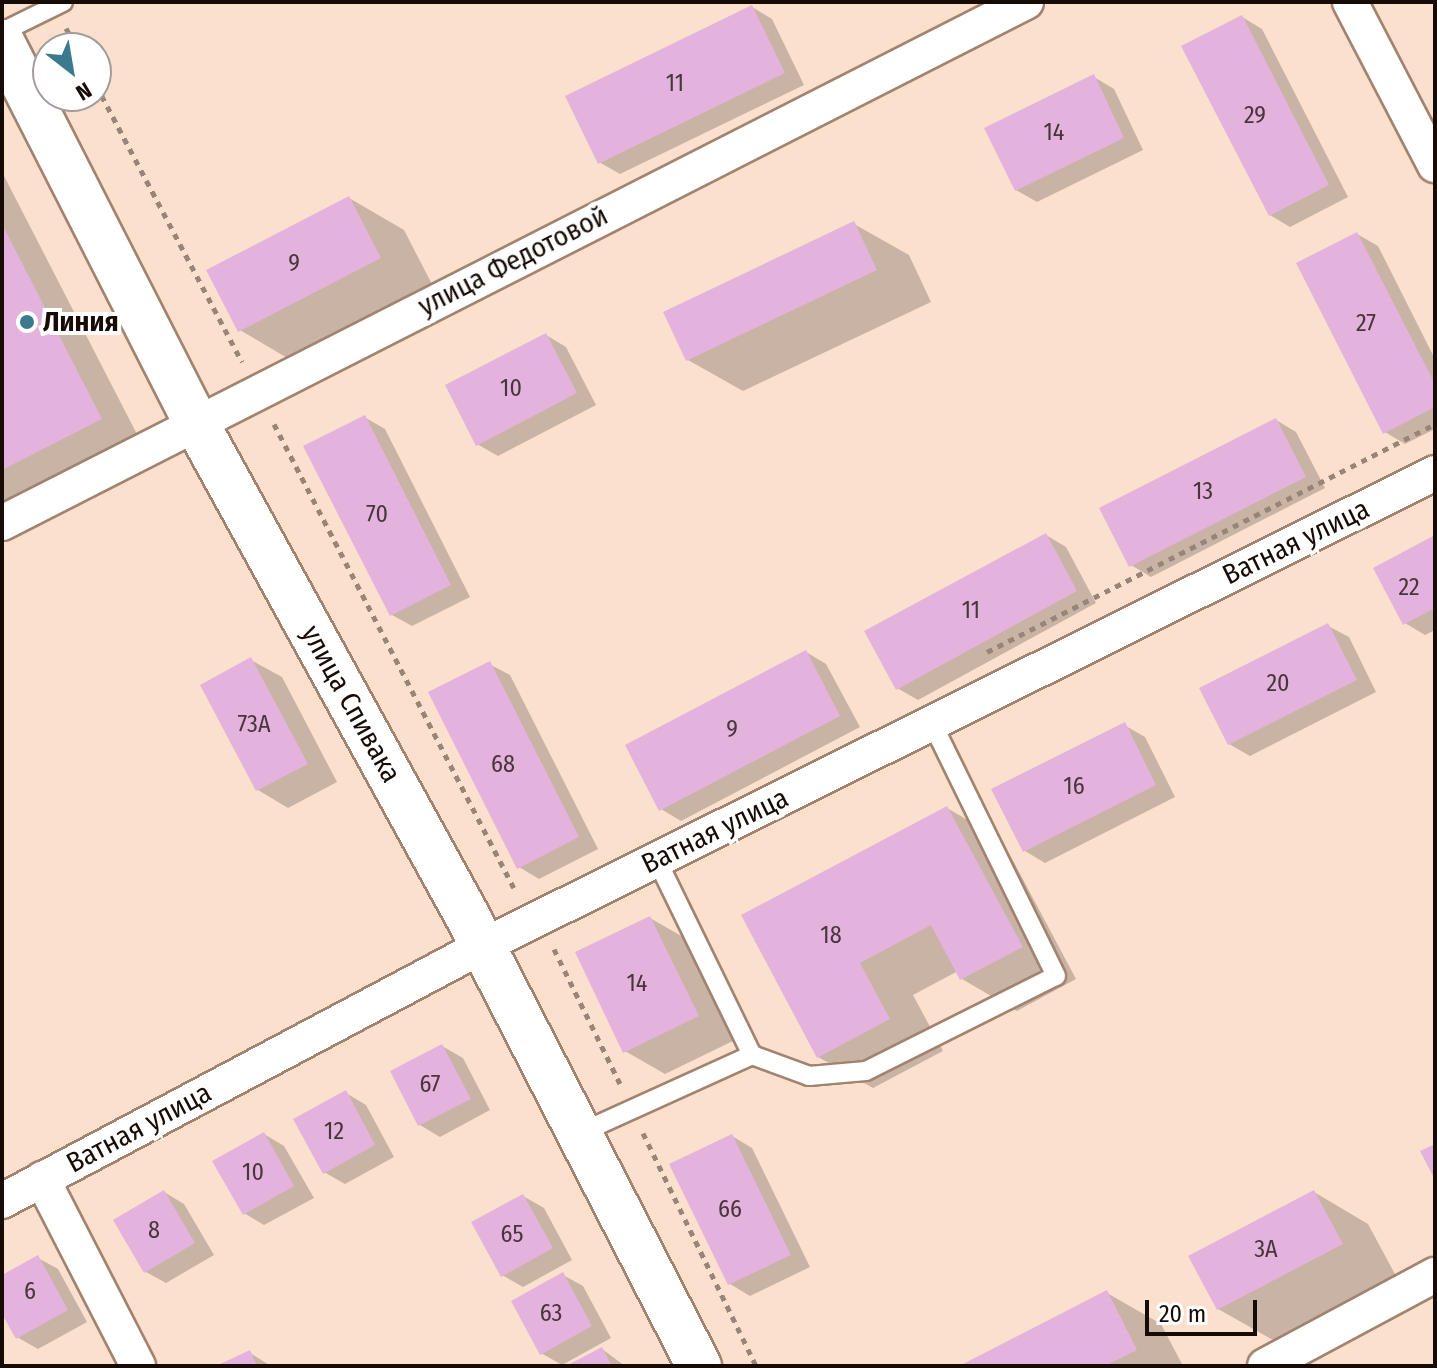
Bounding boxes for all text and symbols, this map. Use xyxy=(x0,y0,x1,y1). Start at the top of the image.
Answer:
north arrow xyxy=(32,32,112,112)
house number: 11 xyxy=(666,70,684,98)
text: N xyxy=(71,76,96,106)
house number: 29 xyxy=(1244,102,1266,130)
house number: 14 xyxy=(1044,119,1064,147)
street label: улица Федотовой xyxy=(413,199,613,323)
house number: 9 xyxy=(288,250,300,278)
place label: Линия xyxy=(43,305,119,339)
house number: 27 xyxy=(1356,310,1376,338)
marker: Линия xyxy=(18,313,36,331)
house number: 10 xyxy=(500,375,522,403)
house number: 13 xyxy=(1193,478,1213,506)
street label: Ватная улица xyxy=(1217,492,1375,592)
house number: 70 xyxy=(366,501,388,529)
house number: 22 xyxy=(1398,574,1420,602)
house number: 11 xyxy=(962,597,980,625)
street label: улица Спивака xyxy=(294,620,408,788)
house number: 20 xyxy=(1266,670,1290,698)
house number: 73А xyxy=(238,711,270,739)
house number: 9 xyxy=(726,716,738,744)
house number: 68 xyxy=(491,751,515,779)
house number: 16 xyxy=(1063,773,1085,801)
street label: Ватная улица xyxy=(636,781,794,881)
house number: 18 xyxy=(820,922,842,950)
house number: 14 xyxy=(627,970,647,998)
house number: 67 xyxy=(419,1071,441,1099)
street label: Ватная улица xyxy=(61,1076,217,1180)
house number: 12 xyxy=(324,1118,344,1146)
house number: 10 xyxy=(242,1159,264,1187)
house number: 66 xyxy=(718,1196,742,1224)
house number: 8 xyxy=(148,1217,160,1245)
house number: 65 xyxy=(501,1221,523,1249)
house number: 3А xyxy=(1254,1236,1278,1264)
house number: 6 xyxy=(24,1278,36,1306)
scale bar xyxy=(1149,1284,1261,1334)
house number: 63 xyxy=(540,1300,562,1328)
text: 20 m xyxy=(1159,1300,1206,1328)

